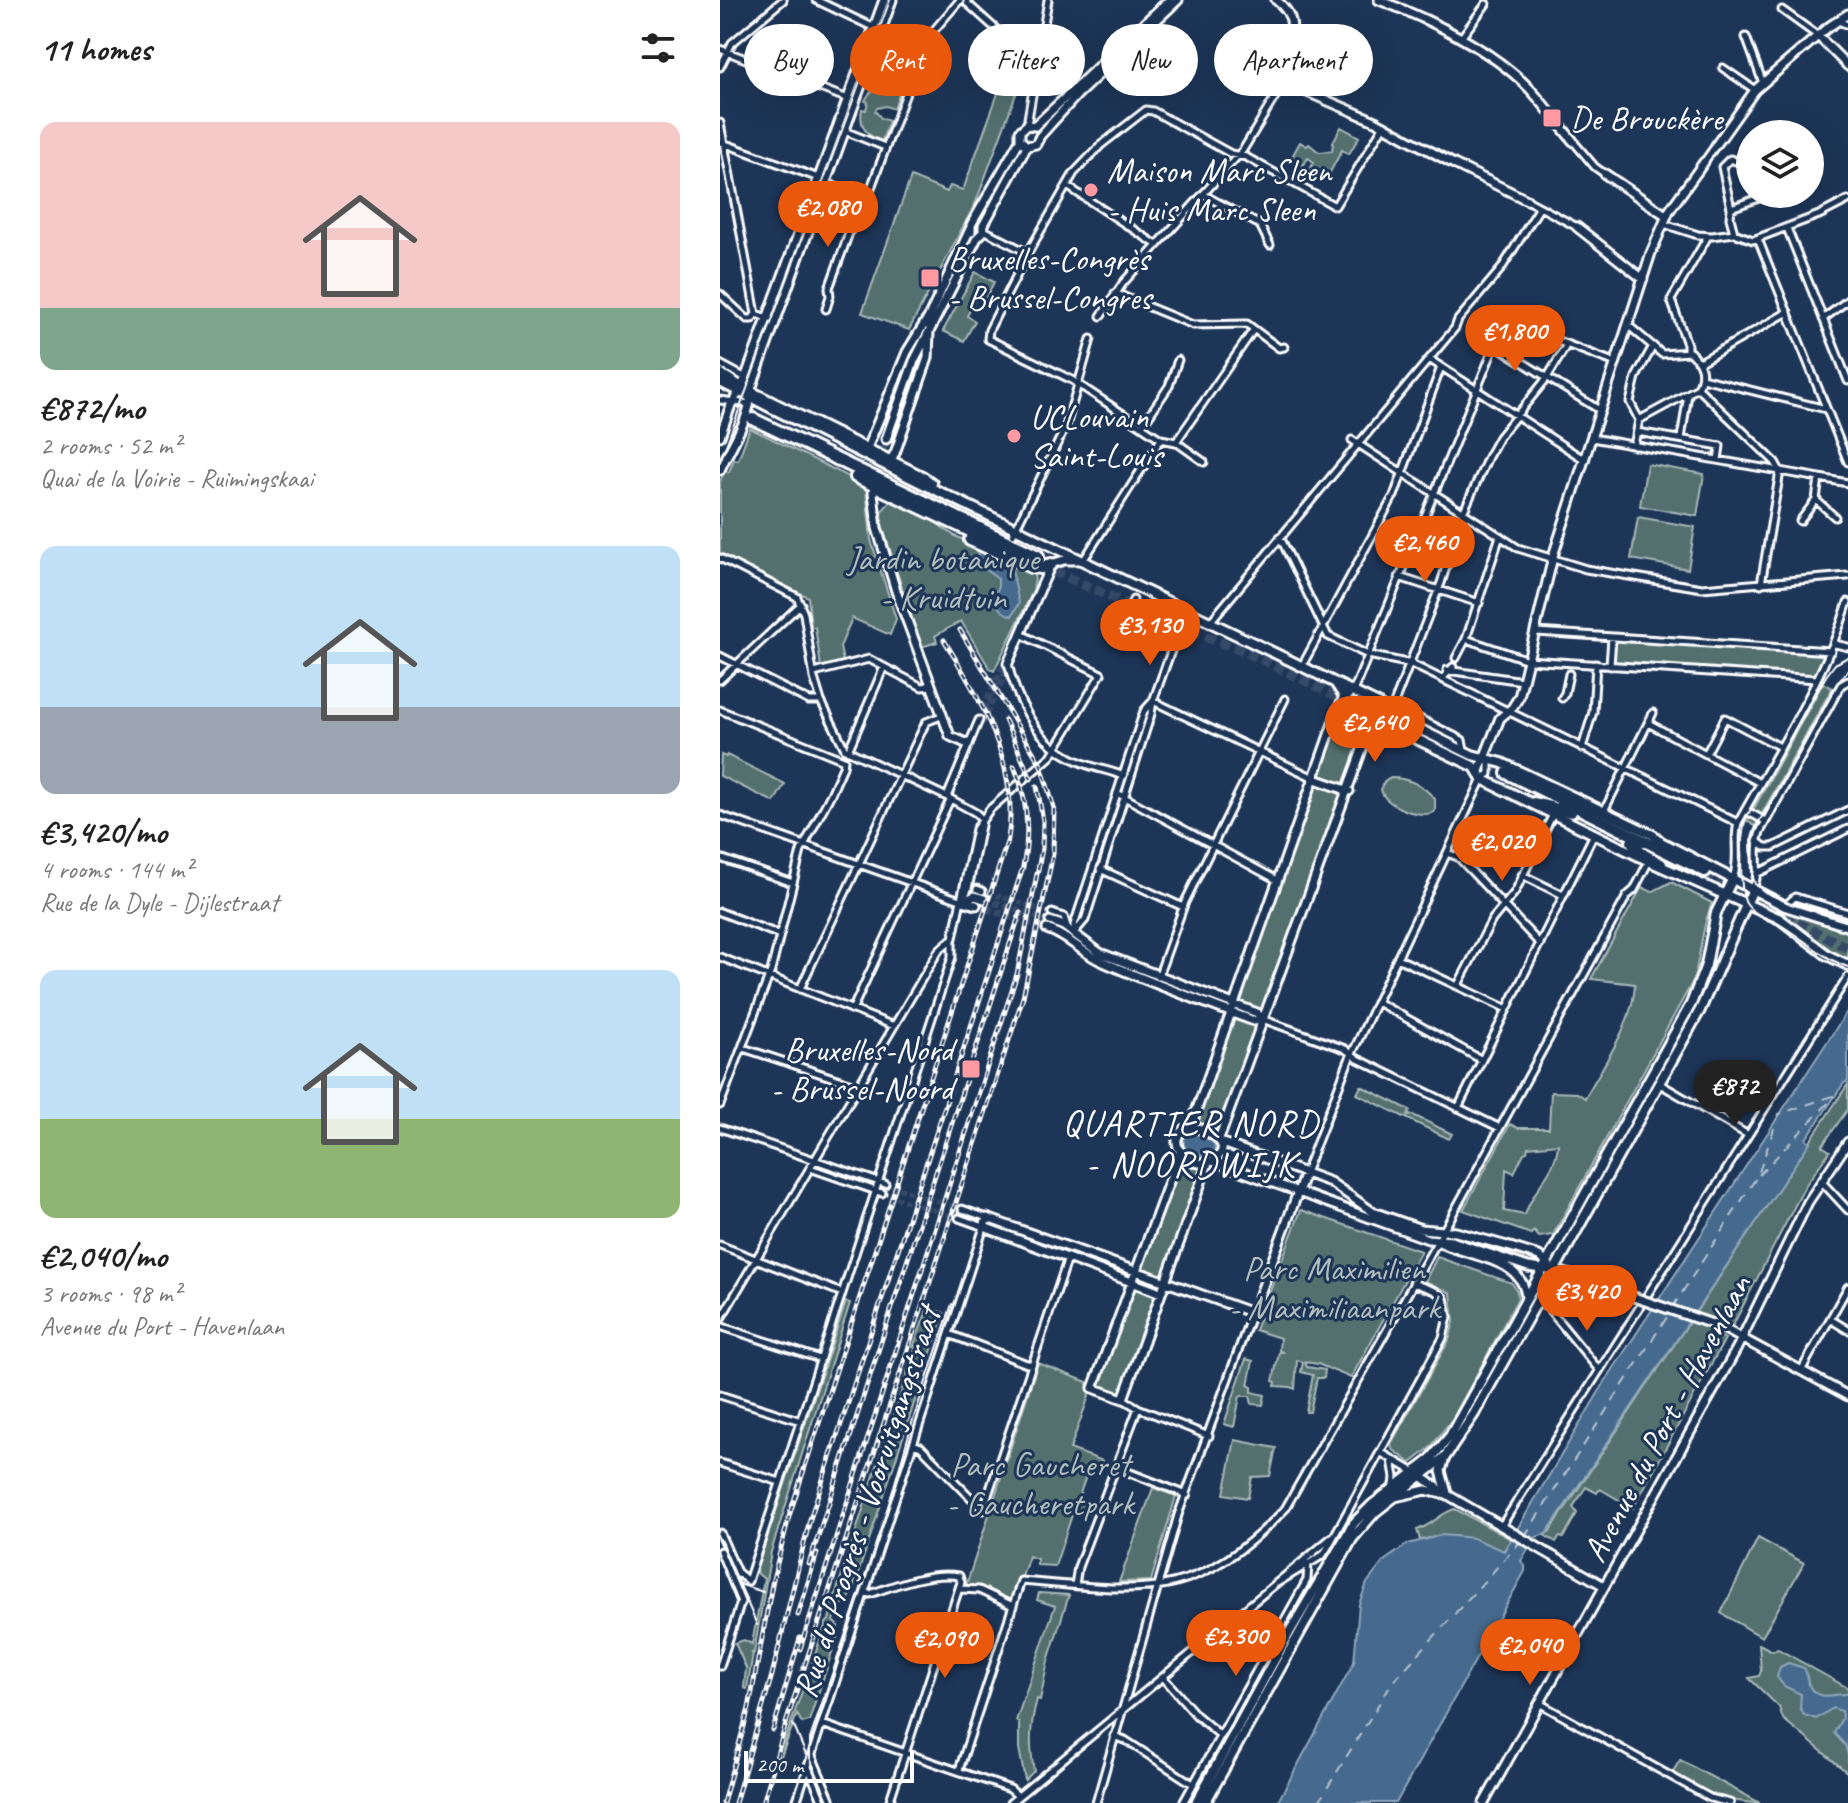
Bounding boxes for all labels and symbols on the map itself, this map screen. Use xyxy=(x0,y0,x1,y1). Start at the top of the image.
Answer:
place label: De Brouckère xyxy=(1570,97,1725,140)
marker: De Brouckère xyxy=(1541,107,1563,129)
place label: Maison Marc Sleen - Huis Marc Sleen xyxy=(1107,149,1333,231)
pin: €2,080 xyxy=(763,181,893,249)
marker: Maison Marc Sleen - Huis Marc Sleen xyxy=(1082,181,1100,199)
place label: Bruxelles-Congrès - Brussel-Congres xyxy=(948,237,1155,319)
marker: Bruxelles-Congrès - Brussel-Congres xyxy=(919,267,941,289)
pin: €1,800 xyxy=(1450,305,1580,373)
place label: UCLouvain Saint-Louis xyxy=(1030,395,1165,477)
marker: UCLouvain Saint-Louis xyxy=(1005,427,1023,445)
pin: €2,460 xyxy=(1360,516,1490,584)
park label: Jardin botanique - Kruidtuin xyxy=(845,537,1042,619)
pin: €3,130 xyxy=(1085,599,1215,667)
pin: €2,640 xyxy=(1310,696,1440,764)
pin: €2,020 xyxy=(1437,815,1567,883)
place label: Bruxelles-Nord - Brussel-Noord xyxy=(770,1028,959,1110)
marker: Bruxelles-Nord - Brussel-Noord xyxy=(960,1058,982,1080)
pin: €872 xyxy=(1688,1060,1782,1128)
district label: QUARTIER NORD - NOORDWIJK xyxy=(1063,1100,1321,1187)
park label: Parc Maximilien - Maximiliaanpark xyxy=(1228,1247,1442,1329)
pin: €3,420 xyxy=(1522,1265,1652,1333)
street label: Avenue du Port - Havenlaan xyxy=(1573,1266,1761,1569)
street label: Rue du Progrès - Vooruitgangstraat xyxy=(783,1297,951,1703)
park label: Parc Gaucheret - Gaucheretpark xyxy=(946,1443,1136,1525)
pin: €2,300 xyxy=(1171,1610,1301,1678)
pin: €2,090 xyxy=(880,1612,1010,1680)
pin: €2,040 xyxy=(1465,1619,1595,1687)
scale bar xyxy=(744,1747,914,1783)

